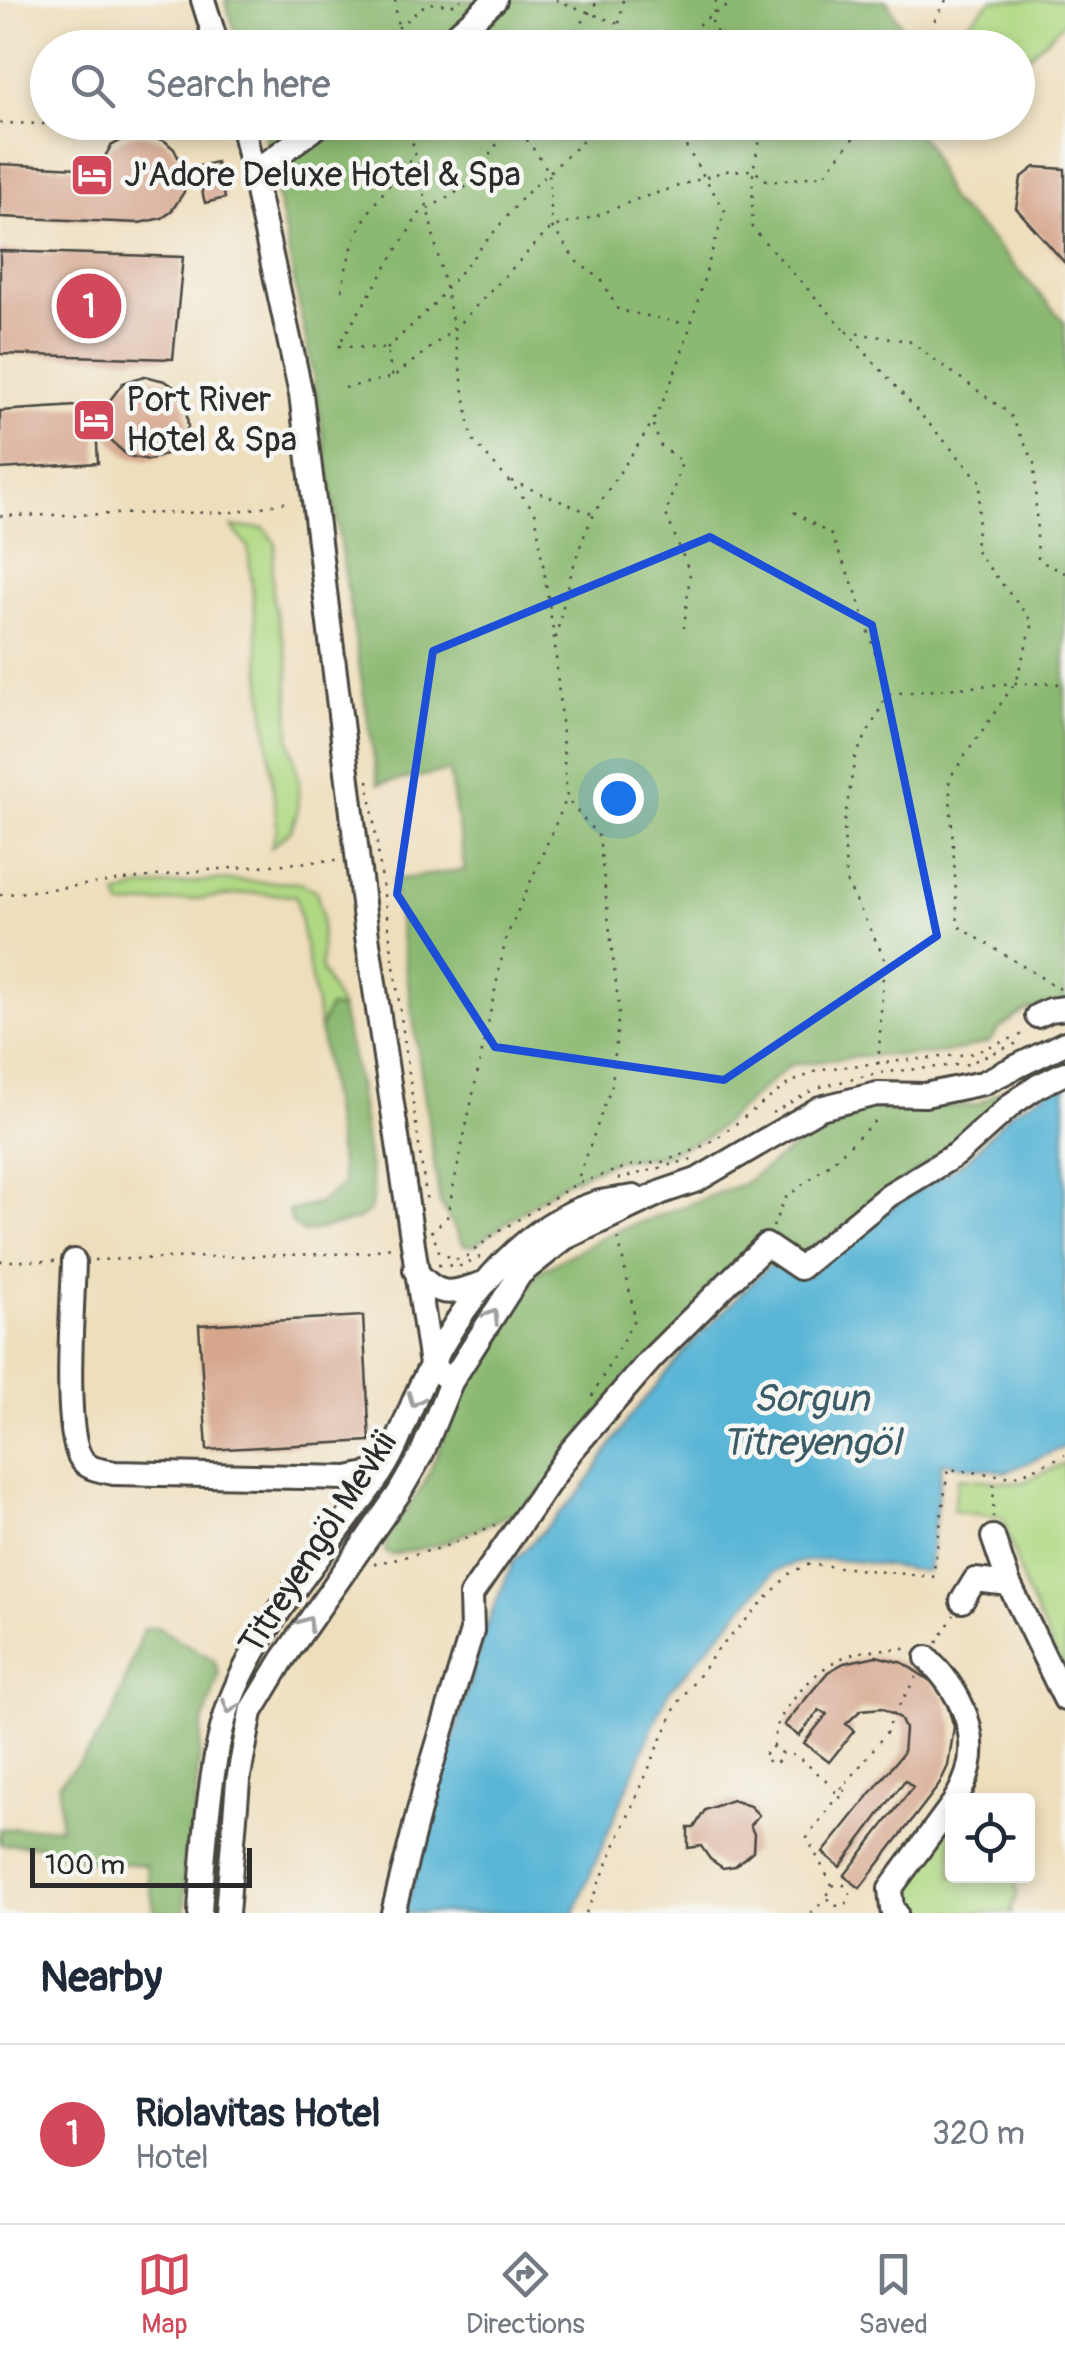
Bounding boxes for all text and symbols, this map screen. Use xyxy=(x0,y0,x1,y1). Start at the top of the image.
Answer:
search box xyxy=(30,30,1035,140)
icon: search xyxy=(65,58,120,113)
text: Search here xyxy=(145,61,331,109)
hotel icon: J'Adore Deluxe Hotel & Spa xyxy=(69,152,115,198)
place label: J'Adore Deluxe Hotel & Spa xyxy=(124,153,521,197)
pin: 1 xyxy=(56,268,122,344)
place label: Port River Hotel & Spa xyxy=(126,378,297,462)
hotel icon: Port River Hotel & Spa xyxy=(71,397,117,443)
your location xyxy=(593,773,644,824)
one-way arrow xyxy=(479,1309,498,1327)
water label: Sorgun Titreyengöl xyxy=(721,1375,904,1467)
one-way arrow xyxy=(406,1391,426,1408)
street label: Titreyengöl Mevkii xyxy=(229,1423,407,1663)
one-way arrow xyxy=(295,1616,313,1635)
one-way arrow xyxy=(222,1697,242,1714)
map controls xyxy=(945,1793,1035,1883)
button: locate xyxy=(945,1793,1035,1883)
scale bar xyxy=(30,1843,252,1888)
text: 100 m xyxy=(45,1848,125,1883)
text: Nearby xyxy=(40,1952,162,2004)
text: Riolavitas Hotel xyxy=(135,2090,381,2138)
text: 1 xyxy=(66,2114,79,2154)
text: 320 m xyxy=(932,2114,1025,2154)
text: Hotel xyxy=(135,2138,209,2178)
tab: Map xyxy=(137,2247,192,2342)
tab: Directions xyxy=(466,2247,585,2342)
tab: Saved xyxy=(859,2247,928,2342)

